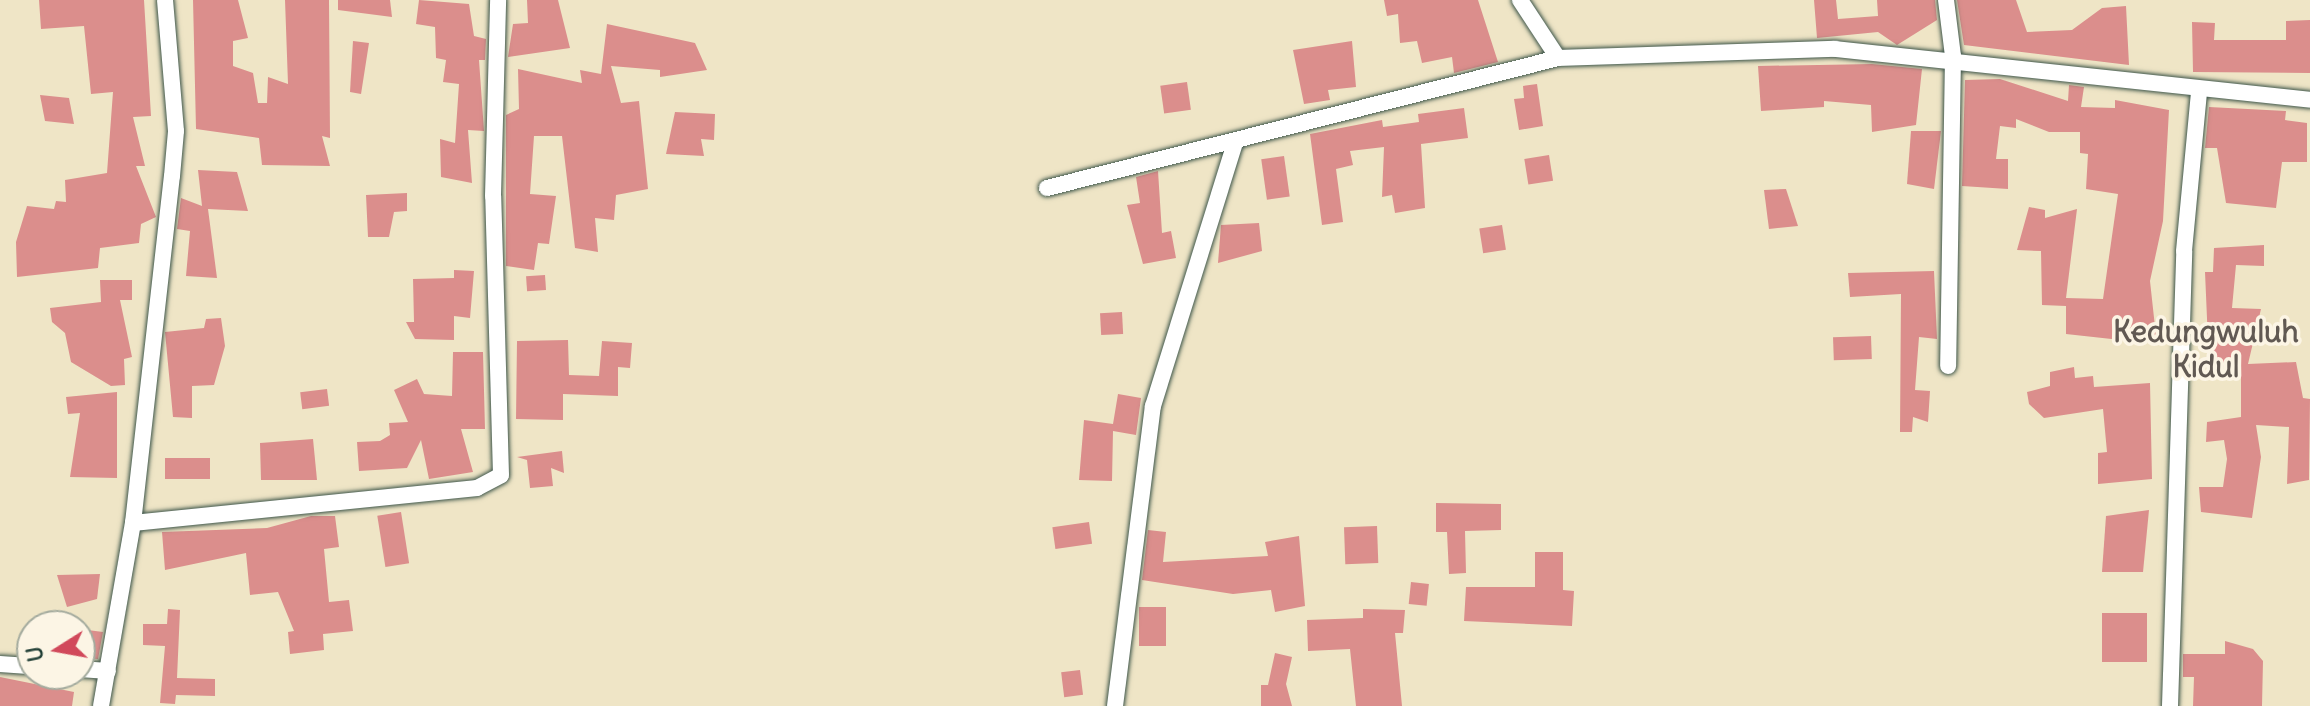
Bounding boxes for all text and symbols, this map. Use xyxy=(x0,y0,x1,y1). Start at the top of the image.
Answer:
district label: Kedungwuluh Kidul xyxy=(2113,313,2299,384)
north arrow xyxy=(16,610,96,690)
text: U xyxy=(19,644,50,664)

